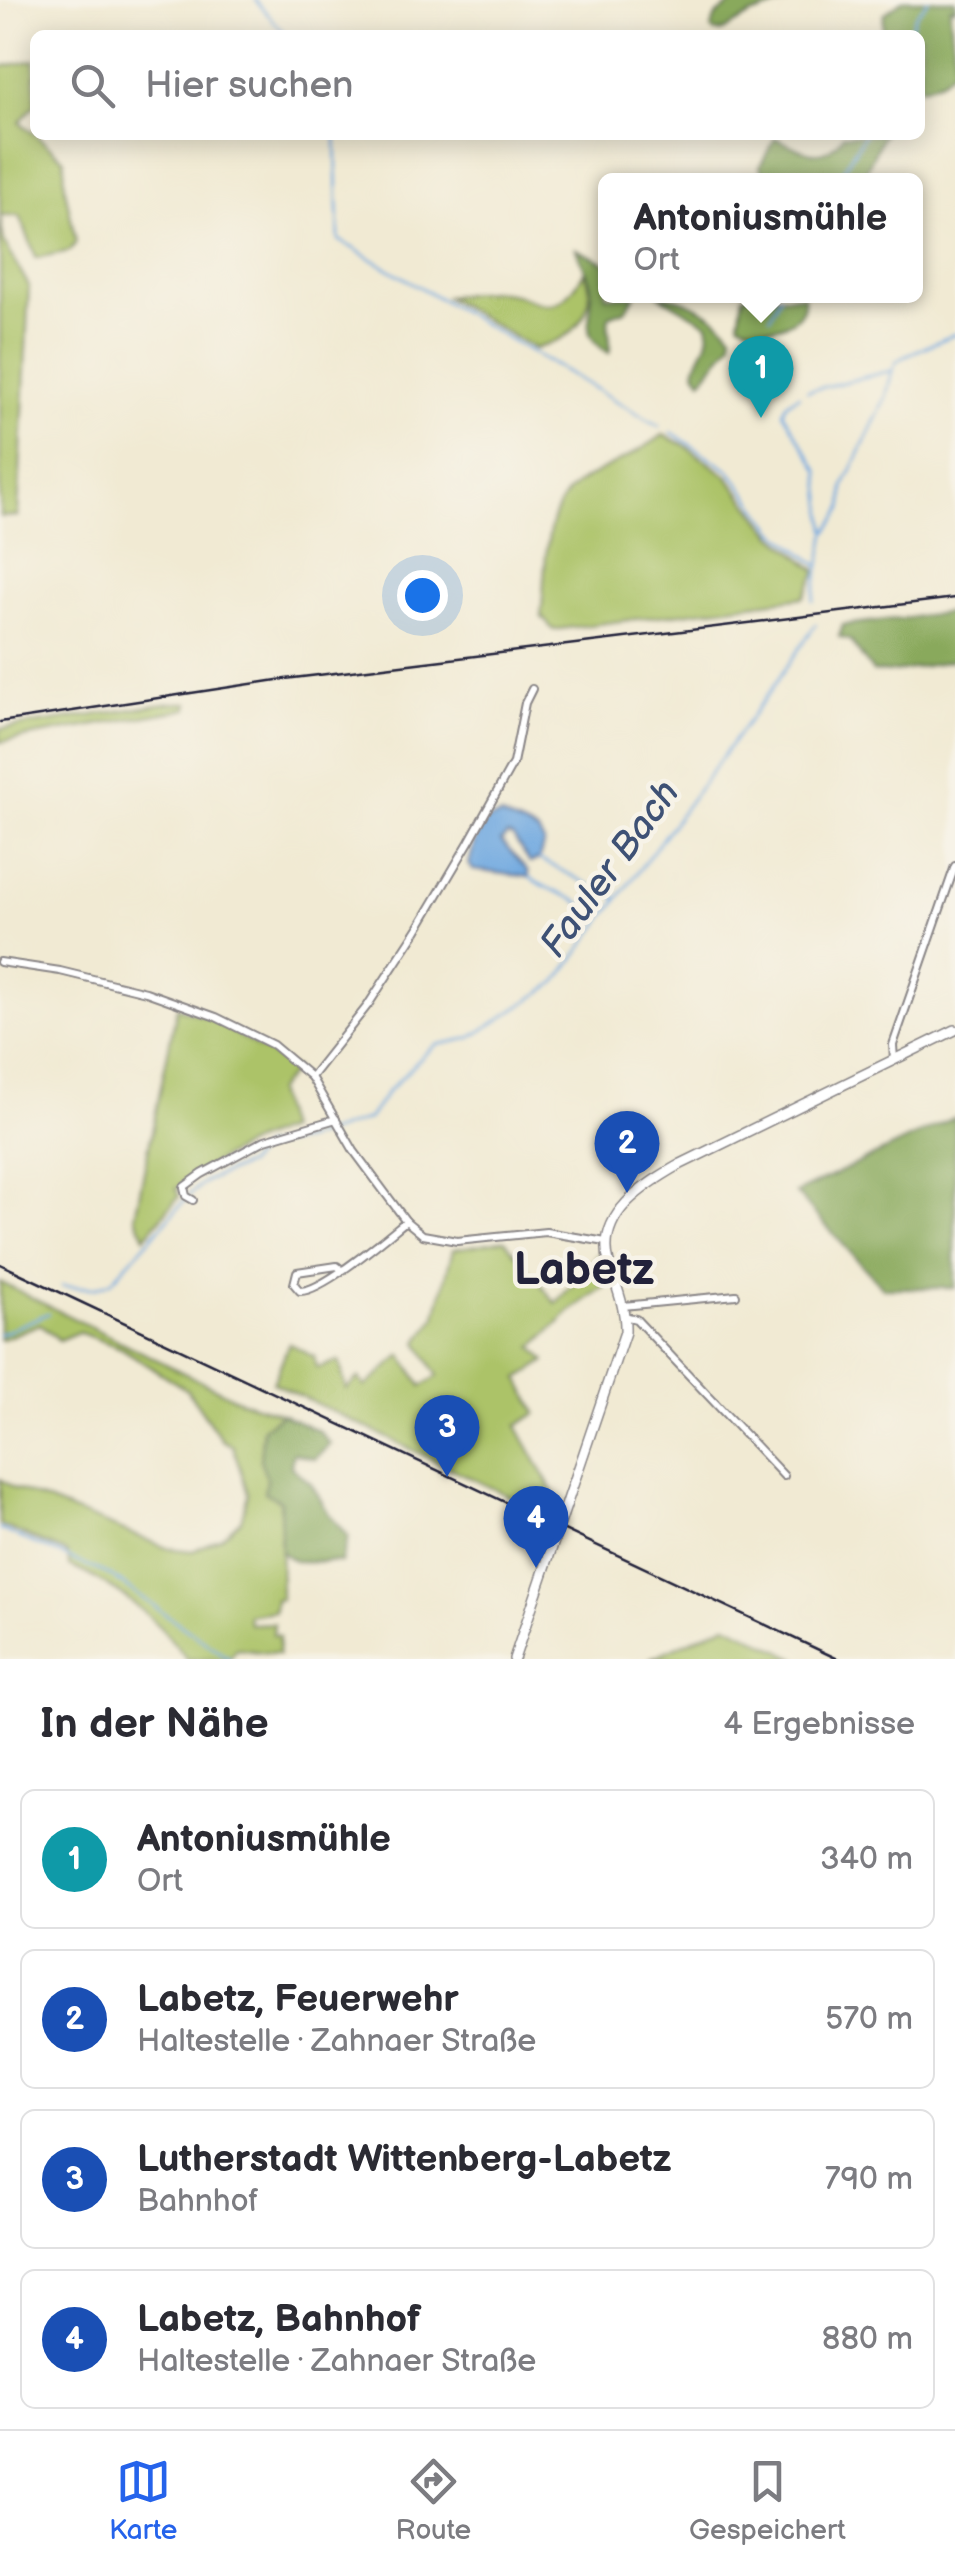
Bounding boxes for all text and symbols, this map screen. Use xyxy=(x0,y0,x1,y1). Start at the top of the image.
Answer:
search box xyxy=(30,30,925,140)
icon: search xyxy=(65,58,120,113)
text: Hier suchen xyxy=(145,63,353,108)
popup xyxy=(598,173,923,303)
text: Antoniusmühle xyxy=(634,196,887,241)
text: Ort xyxy=(634,241,680,280)
pin: 1 xyxy=(728,336,794,418)
your location xyxy=(397,570,448,621)
water label: Fauler Bach xyxy=(531,772,689,966)
pin: 2 xyxy=(594,1110,660,1193)
district label: Labetz xyxy=(514,1243,654,1298)
pin: 3 xyxy=(414,1394,480,1477)
pin: 4 xyxy=(504,1486,568,1568)
text: In der Nähe xyxy=(40,1699,269,1750)
text: 4 Ergebnisse xyxy=(723,1705,915,1744)
text: Antoniusmühle xyxy=(137,1817,391,1862)
text: 1 xyxy=(68,1840,81,1879)
text: 340 m xyxy=(820,1840,913,1879)
text: Ort xyxy=(137,1862,183,1901)
text: Labetz, Feuerwehr xyxy=(137,1977,459,2022)
text: 2 xyxy=(65,2000,84,2039)
text: 570 m xyxy=(825,2000,913,2039)
text: Haltestelle · Zahnaer Straße xyxy=(137,2022,536,2061)
text: Lutherstadt Wittenberg-Labetz xyxy=(137,2137,671,2182)
text: 3 xyxy=(65,2160,84,2199)
text: 790 m xyxy=(825,2160,913,2199)
text: Bahnhof xyxy=(137,2182,258,2221)
text: Labetz, Bahnhof xyxy=(137,2297,421,2342)
text: 4 xyxy=(65,2320,84,2359)
text: 880 m xyxy=(822,2320,913,2359)
text: Haltestelle · Zahnaer Straße xyxy=(137,2342,536,2381)
tab: Karte xyxy=(109,2454,177,2547)
tab: Route xyxy=(396,2454,471,2547)
tab: Gespeichert xyxy=(689,2454,846,2547)

